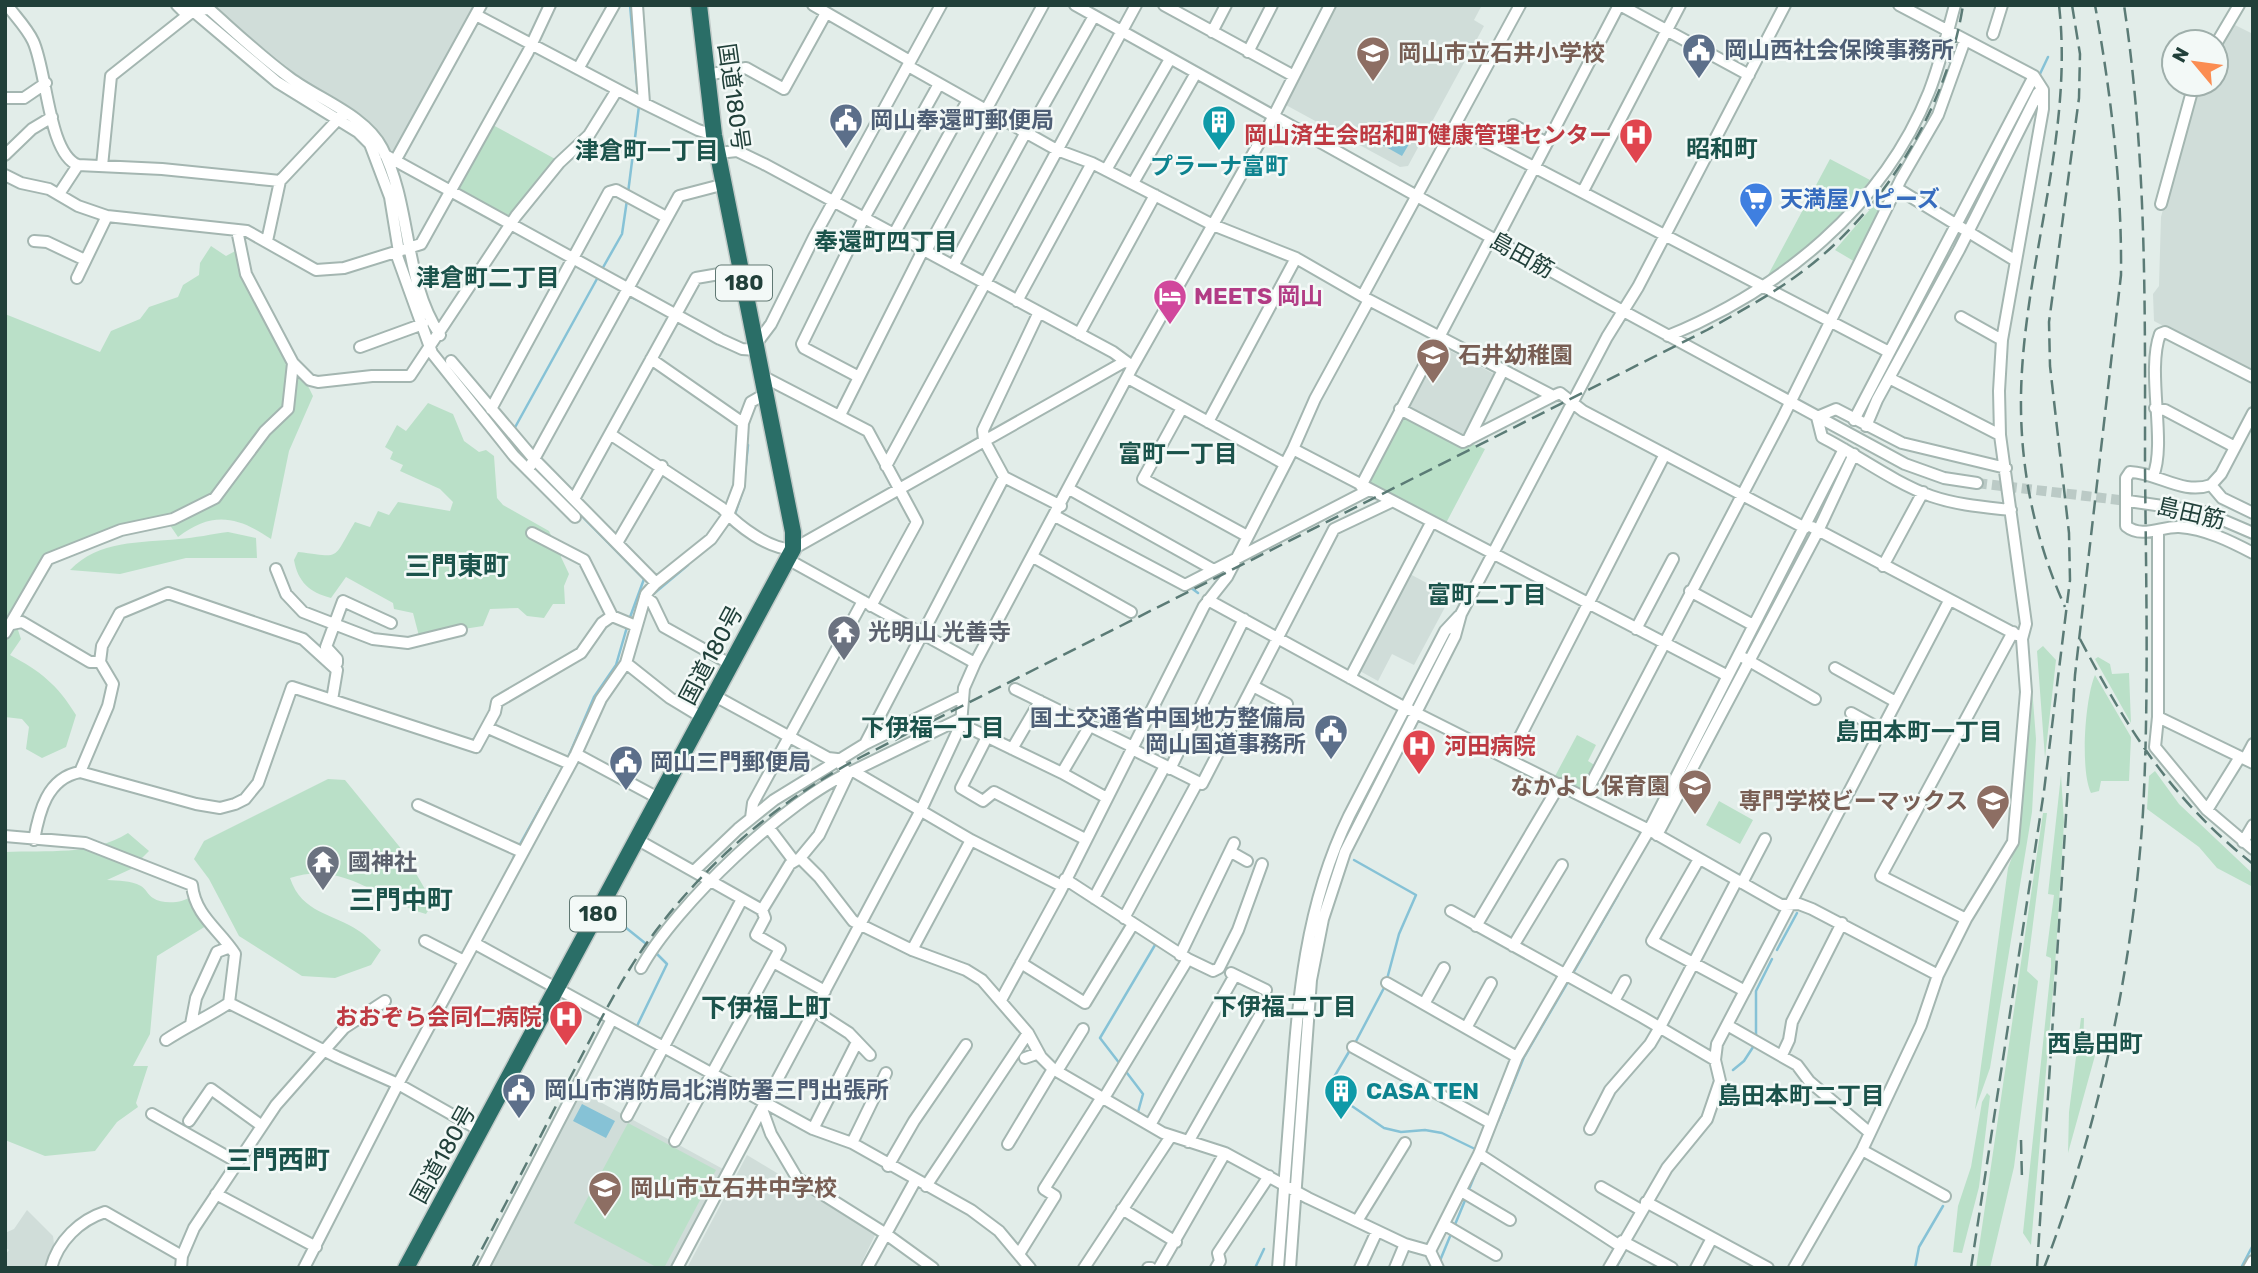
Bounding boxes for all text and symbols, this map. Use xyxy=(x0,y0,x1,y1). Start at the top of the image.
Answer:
north arrow xyxy=(2160,28,2230,98)
public building icon: 岡山西社会保険事務所 xyxy=(1680,31,1718,80)
school or university icon: 岡山市立石井小学校 xyxy=(1354,34,1392,83)
place label: 岡山西社会保険事務所 xyxy=(1724,36,1954,64)
place label: 岡山市立石井小学校 xyxy=(1398,39,1605,67)
street label: 国道180号 xyxy=(713,42,755,152)
text: N xyxy=(2167,43,2194,67)
public building icon: 岡山奉還町郵便局 xyxy=(827,101,865,150)
building icon: プラーナ富町 xyxy=(1200,103,1238,152)
place label: 岡山奉還町郵便局 xyxy=(870,106,1054,134)
hospital icon: 岡山済生会昭和町健康管理センター xyxy=(1617,116,1655,165)
place label: 岡山済生会昭和町健康管理センター xyxy=(1244,121,1612,149)
district label: 昭和町 xyxy=(1686,135,1758,163)
district label: 津倉町一丁目 xyxy=(575,137,719,165)
place label: プラーナ富町 xyxy=(1150,152,1288,180)
supermarket icon: 天満屋ハピーズ xyxy=(1737,180,1775,229)
place label: 天満屋ハピーズ xyxy=(1780,185,1940,213)
street label: 島田筋 xyxy=(1485,226,1559,284)
district label: 奉還町四丁目 xyxy=(814,228,958,256)
district label: 津倉町二丁目 xyxy=(416,264,560,292)
road number: 180 xyxy=(716,266,772,300)
hotel icon: MEETS 岡山 xyxy=(1151,277,1189,326)
place label: MEETS 岡山 xyxy=(1194,282,1323,310)
school or university icon: 石井幼稚園 xyxy=(1414,336,1452,385)
place label: 石井幼稚園 xyxy=(1458,341,1573,369)
district label: 富町一丁目 xyxy=(1118,440,1238,468)
street label: 島田筋 xyxy=(2154,492,2228,534)
district label: 三門東町 xyxy=(405,551,509,582)
district label: 富町二丁目 xyxy=(1427,581,1547,609)
street label: 国道180号 xyxy=(673,601,749,709)
temple icon: 光明山 光善寺 xyxy=(825,613,863,662)
place label: 光明山 光善寺 xyxy=(868,618,1011,646)
place label: 国土交通省中国地方整備局 岡山国道事務所 xyxy=(1030,704,1306,758)
public building icon: 国土交通省中国地方整備局 岡山国道事務所 xyxy=(1312,712,1350,761)
district label: 下伊福一丁目 xyxy=(861,714,1005,742)
district label: 島田本町一丁目 xyxy=(1835,718,2003,746)
hospital icon: 河田病院 xyxy=(1400,727,1438,776)
place label: 河田病院 xyxy=(1444,732,1536,760)
public building icon: 岡山三門郵便局 xyxy=(607,743,645,792)
place label: 岡山三門郵便局 xyxy=(650,748,811,776)
school or university icon: なかよし保育園 xyxy=(1676,767,1714,816)
place label: なかよし保育園 xyxy=(1510,772,1670,800)
school or university icon: 専門学校ビーマックス xyxy=(1974,782,2012,831)
place label: 専門学校ビーマックス xyxy=(1739,787,1968,815)
temple icon: 國神社 xyxy=(304,843,342,892)
place label: 國神社 xyxy=(348,848,417,876)
district label: 三門中町 xyxy=(349,885,453,916)
road number: 180 xyxy=(570,897,626,932)
district label: 下伊福上町 xyxy=(701,993,831,1024)
district label: 下伊福二丁目 xyxy=(1213,993,1357,1021)
hospital icon: おおぞら会同仁病院 xyxy=(547,998,585,1047)
place label: おおぞら会同仁病院 xyxy=(335,1003,542,1031)
district label: 西島田町 xyxy=(2047,1030,2143,1058)
public building icon: 岡山市消防局北消防署三門出張所 xyxy=(500,1071,538,1120)
building icon: CASA TEN xyxy=(1322,1072,1360,1121)
place label: 岡山市消防局北消防署三門出張所 xyxy=(544,1076,889,1104)
place label: CASA TEN xyxy=(1366,1077,1479,1105)
district label: 島田本町二丁目 xyxy=(1717,1082,1885,1110)
street label: 国道180号 xyxy=(405,1100,481,1208)
district label: 三門西町 xyxy=(226,1145,330,1176)
school or university icon: 岡山市立石井中学校 xyxy=(586,1169,624,1218)
place label: 岡山市立石井中学校 xyxy=(630,1174,837,1202)

